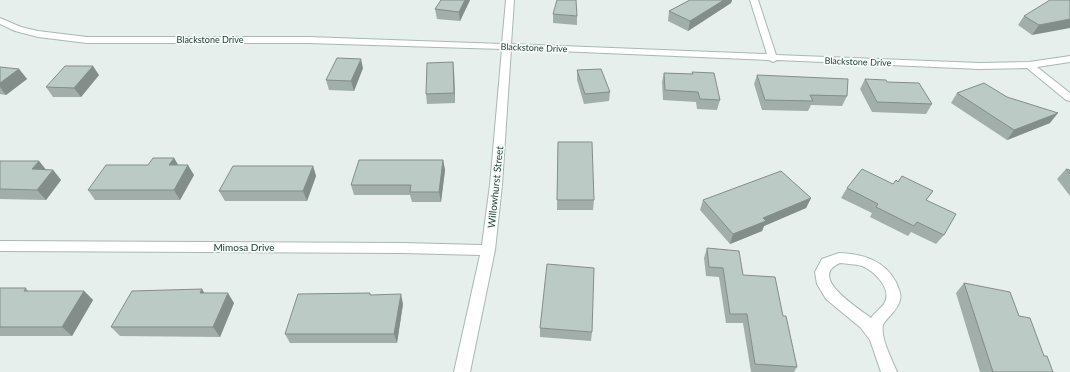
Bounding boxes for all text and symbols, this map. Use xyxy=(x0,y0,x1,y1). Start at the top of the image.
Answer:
street label: Blackstone Drive xyxy=(177,34,244,45)
street label: Blackstone Drive xyxy=(500,41,568,54)
street label: Blackstone Drive xyxy=(824,55,892,68)
street label: Willowhurst Street xyxy=(485,145,505,229)
street label: Mimosa Drive xyxy=(213,241,275,253)

